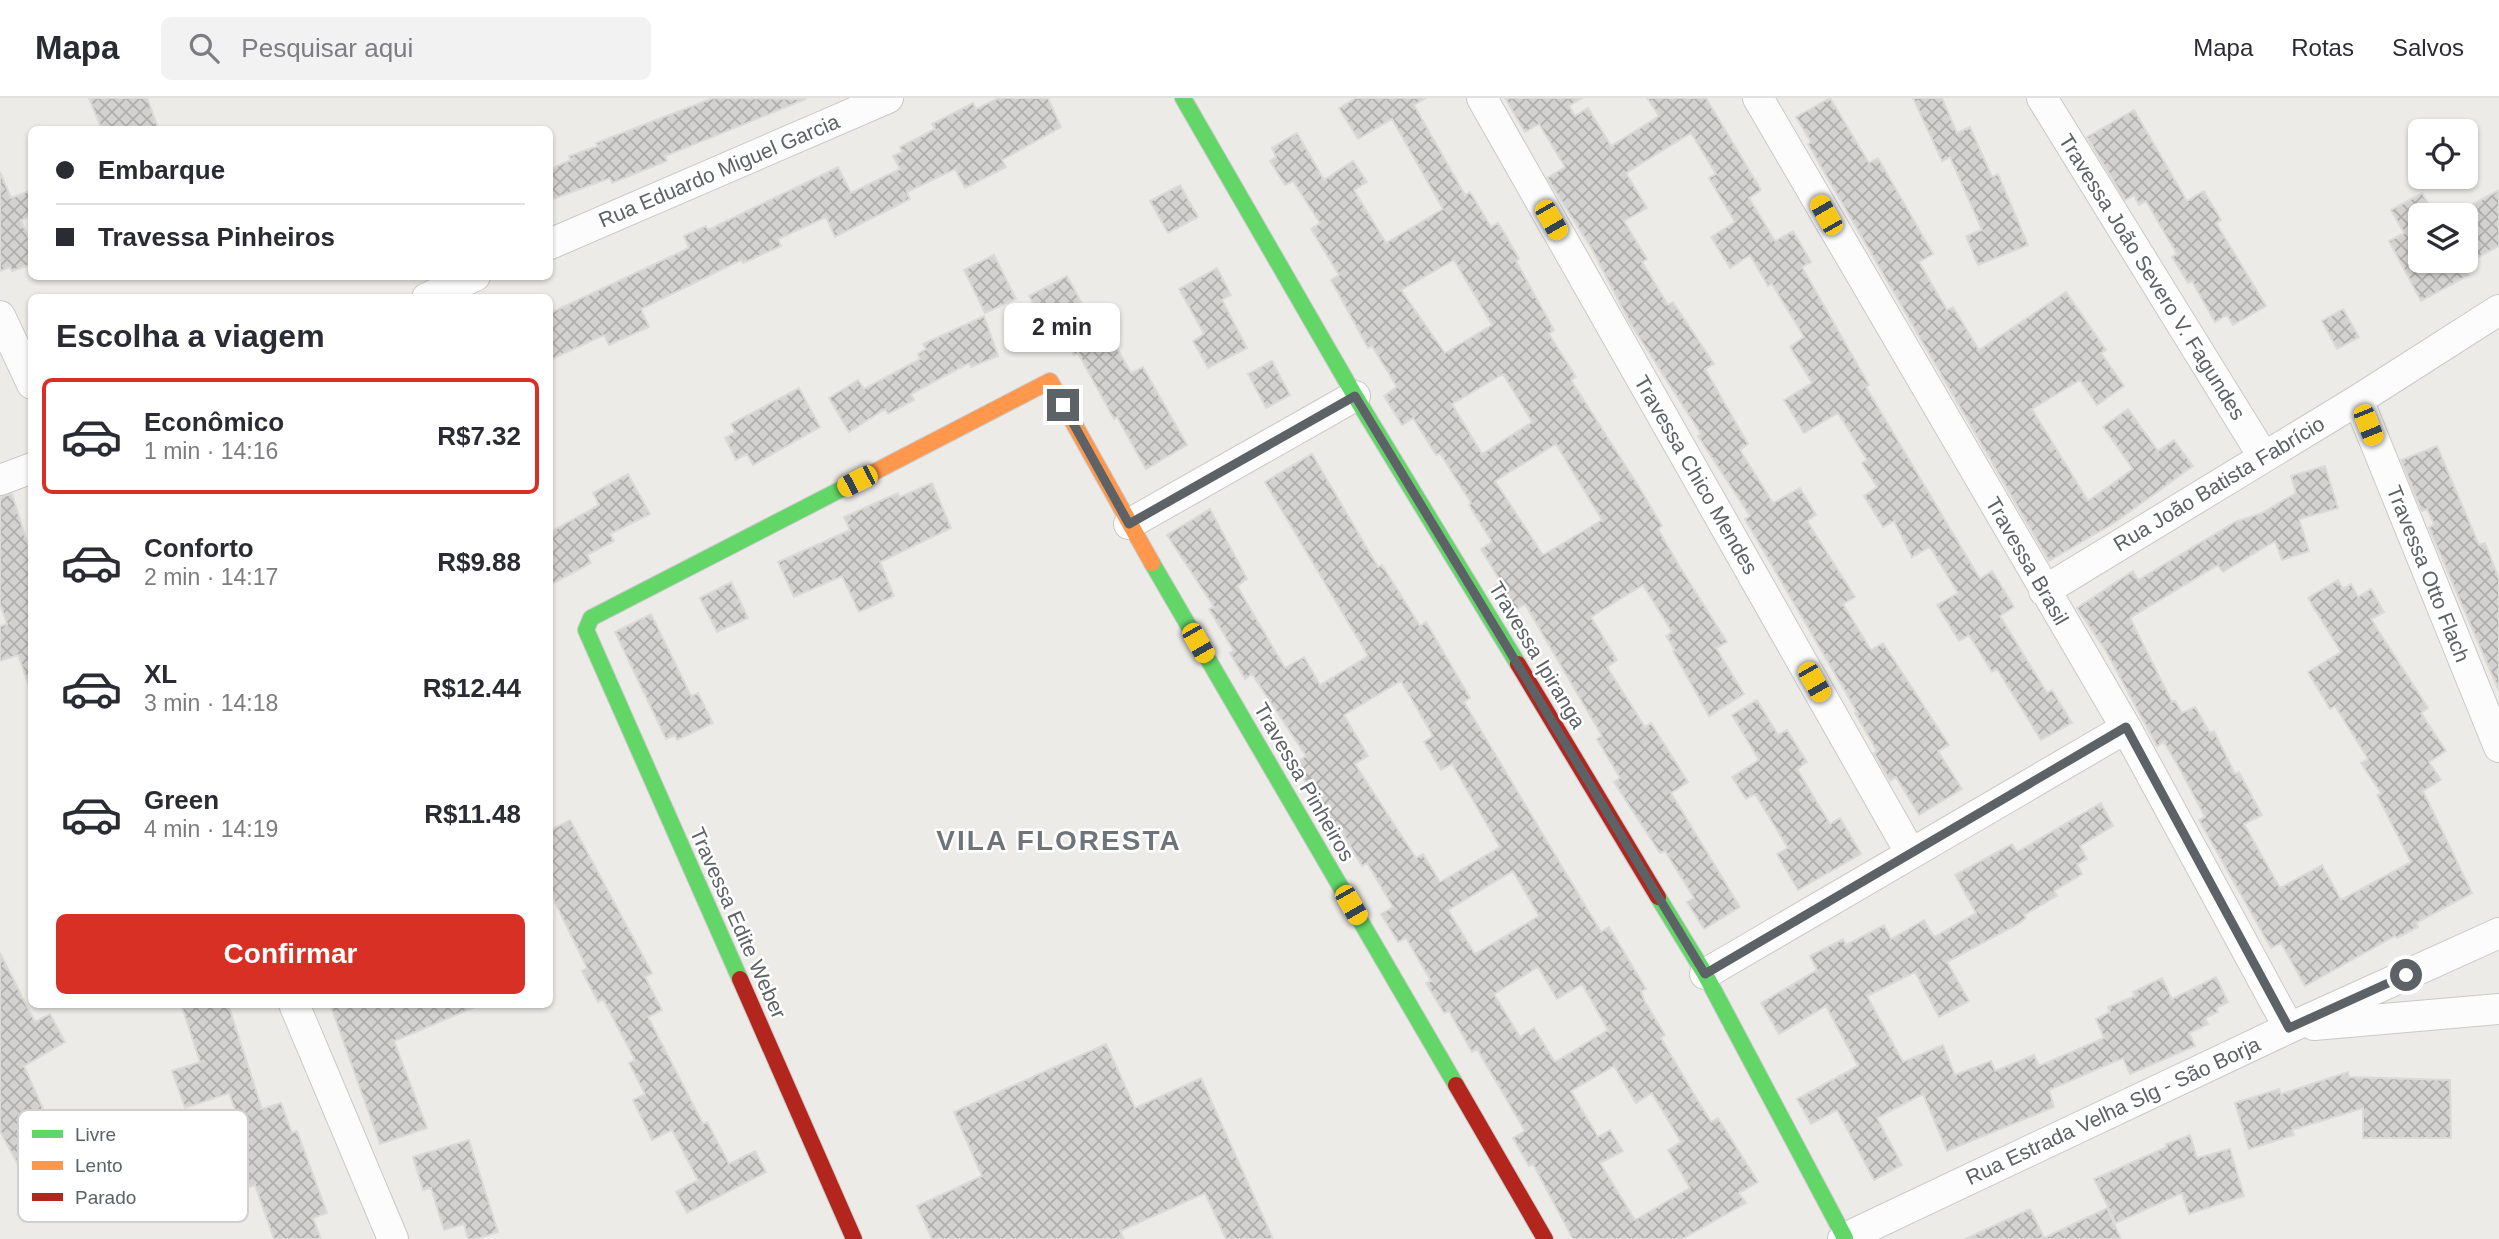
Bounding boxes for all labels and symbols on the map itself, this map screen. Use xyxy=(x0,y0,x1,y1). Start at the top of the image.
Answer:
street label: Rua Eduardo Miguel Garcia xyxy=(595,109,843,232)
street label: Travessa João Severo V. Fagundes xyxy=(2055,130,2250,424)
car xyxy=(1807,192,1846,238)
car xyxy=(1532,197,1571,243)
callout: 2 min xyxy=(1005,303,1121,352)
street label: Travessa Chico Mendes xyxy=(1630,371,1763,578)
route end xyxy=(1047,389,1079,421)
car xyxy=(2351,402,2386,448)
street label: Rua João Batista Fabrício xyxy=(2109,411,2328,556)
car xyxy=(834,462,881,500)
street label: Travessa Otto Flach xyxy=(2383,482,2474,665)
street label: Travessa Brasil xyxy=(1981,493,2073,629)
street label: Travessa Ipiranga xyxy=(1484,577,1591,733)
car xyxy=(1179,620,1218,666)
car xyxy=(1795,659,1834,705)
street label: Travessa Pinheiros xyxy=(1250,699,1359,865)
street label: Travessa Edite Weber xyxy=(686,824,791,1022)
district label: VILA FLORESTA xyxy=(936,825,1182,856)
car xyxy=(1332,882,1371,928)
route start xyxy=(2390,959,2422,991)
street label: Rua Estrada Velha Slg - São Borja xyxy=(1962,1032,2264,1189)
legend xyxy=(18,1110,248,1222)
text: Livre xyxy=(75,1124,116,1145)
text: Lento xyxy=(75,1155,123,1176)
text: Parado xyxy=(75,1187,136,1208)

